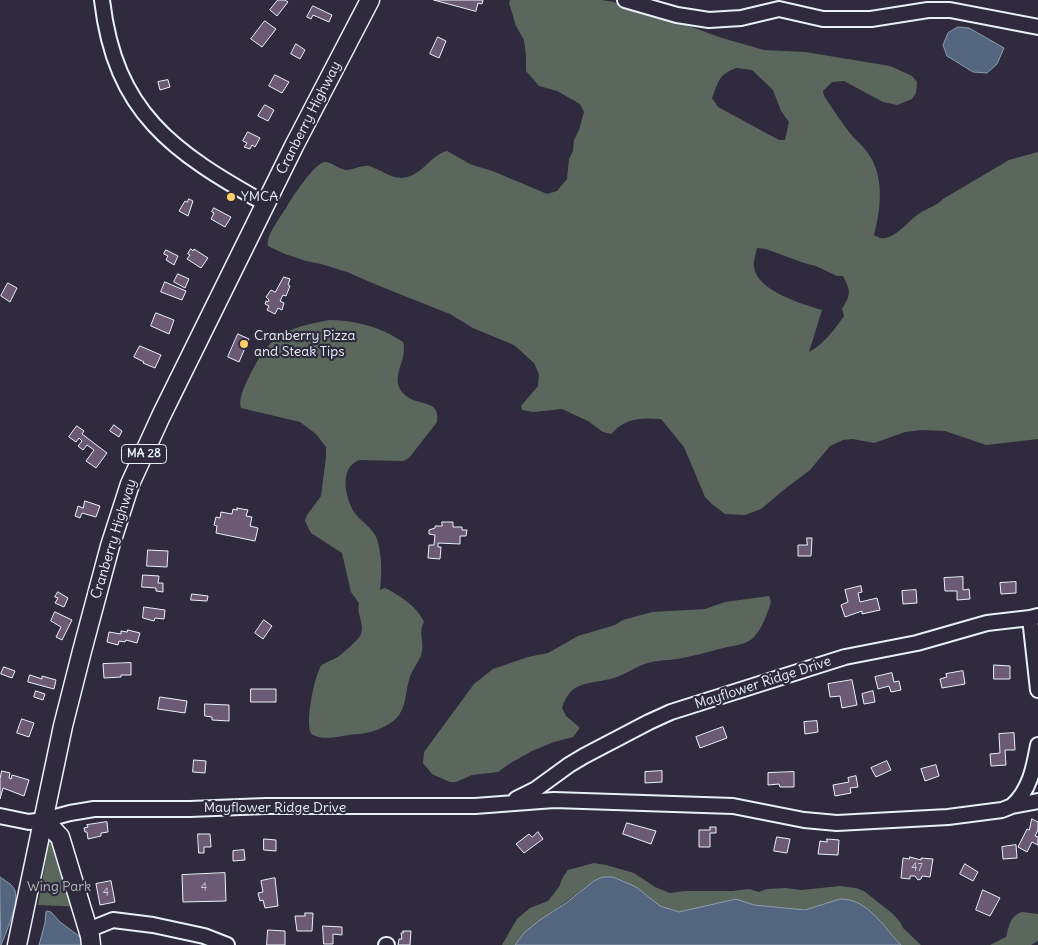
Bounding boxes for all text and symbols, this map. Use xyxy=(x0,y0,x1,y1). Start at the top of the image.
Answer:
street label: Cranberry Highway xyxy=(273,59,345,177)
place label: YMCA xyxy=(241,189,278,205)
marker: YMCA xyxy=(225,191,237,203)
place label: Cranberry Pizza and Steak Tips xyxy=(254,328,356,361)
marker: Cranberry Pizza and Steak Tips xyxy=(238,338,250,350)
road number: MA 28 xyxy=(122,444,166,464)
street label: Cranberry Highway xyxy=(88,477,140,601)
street label: Mayflower Ridge Drive xyxy=(693,653,833,713)
street label: Mayflower Ridge Drive xyxy=(204,800,346,816)
house number: 47 xyxy=(911,861,923,875)
park label: Wing Park xyxy=(27,879,91,895)
house number: 4 xyxy=(201,881,207,895)
house number: 4 xyxy=(103,886,109,900)

